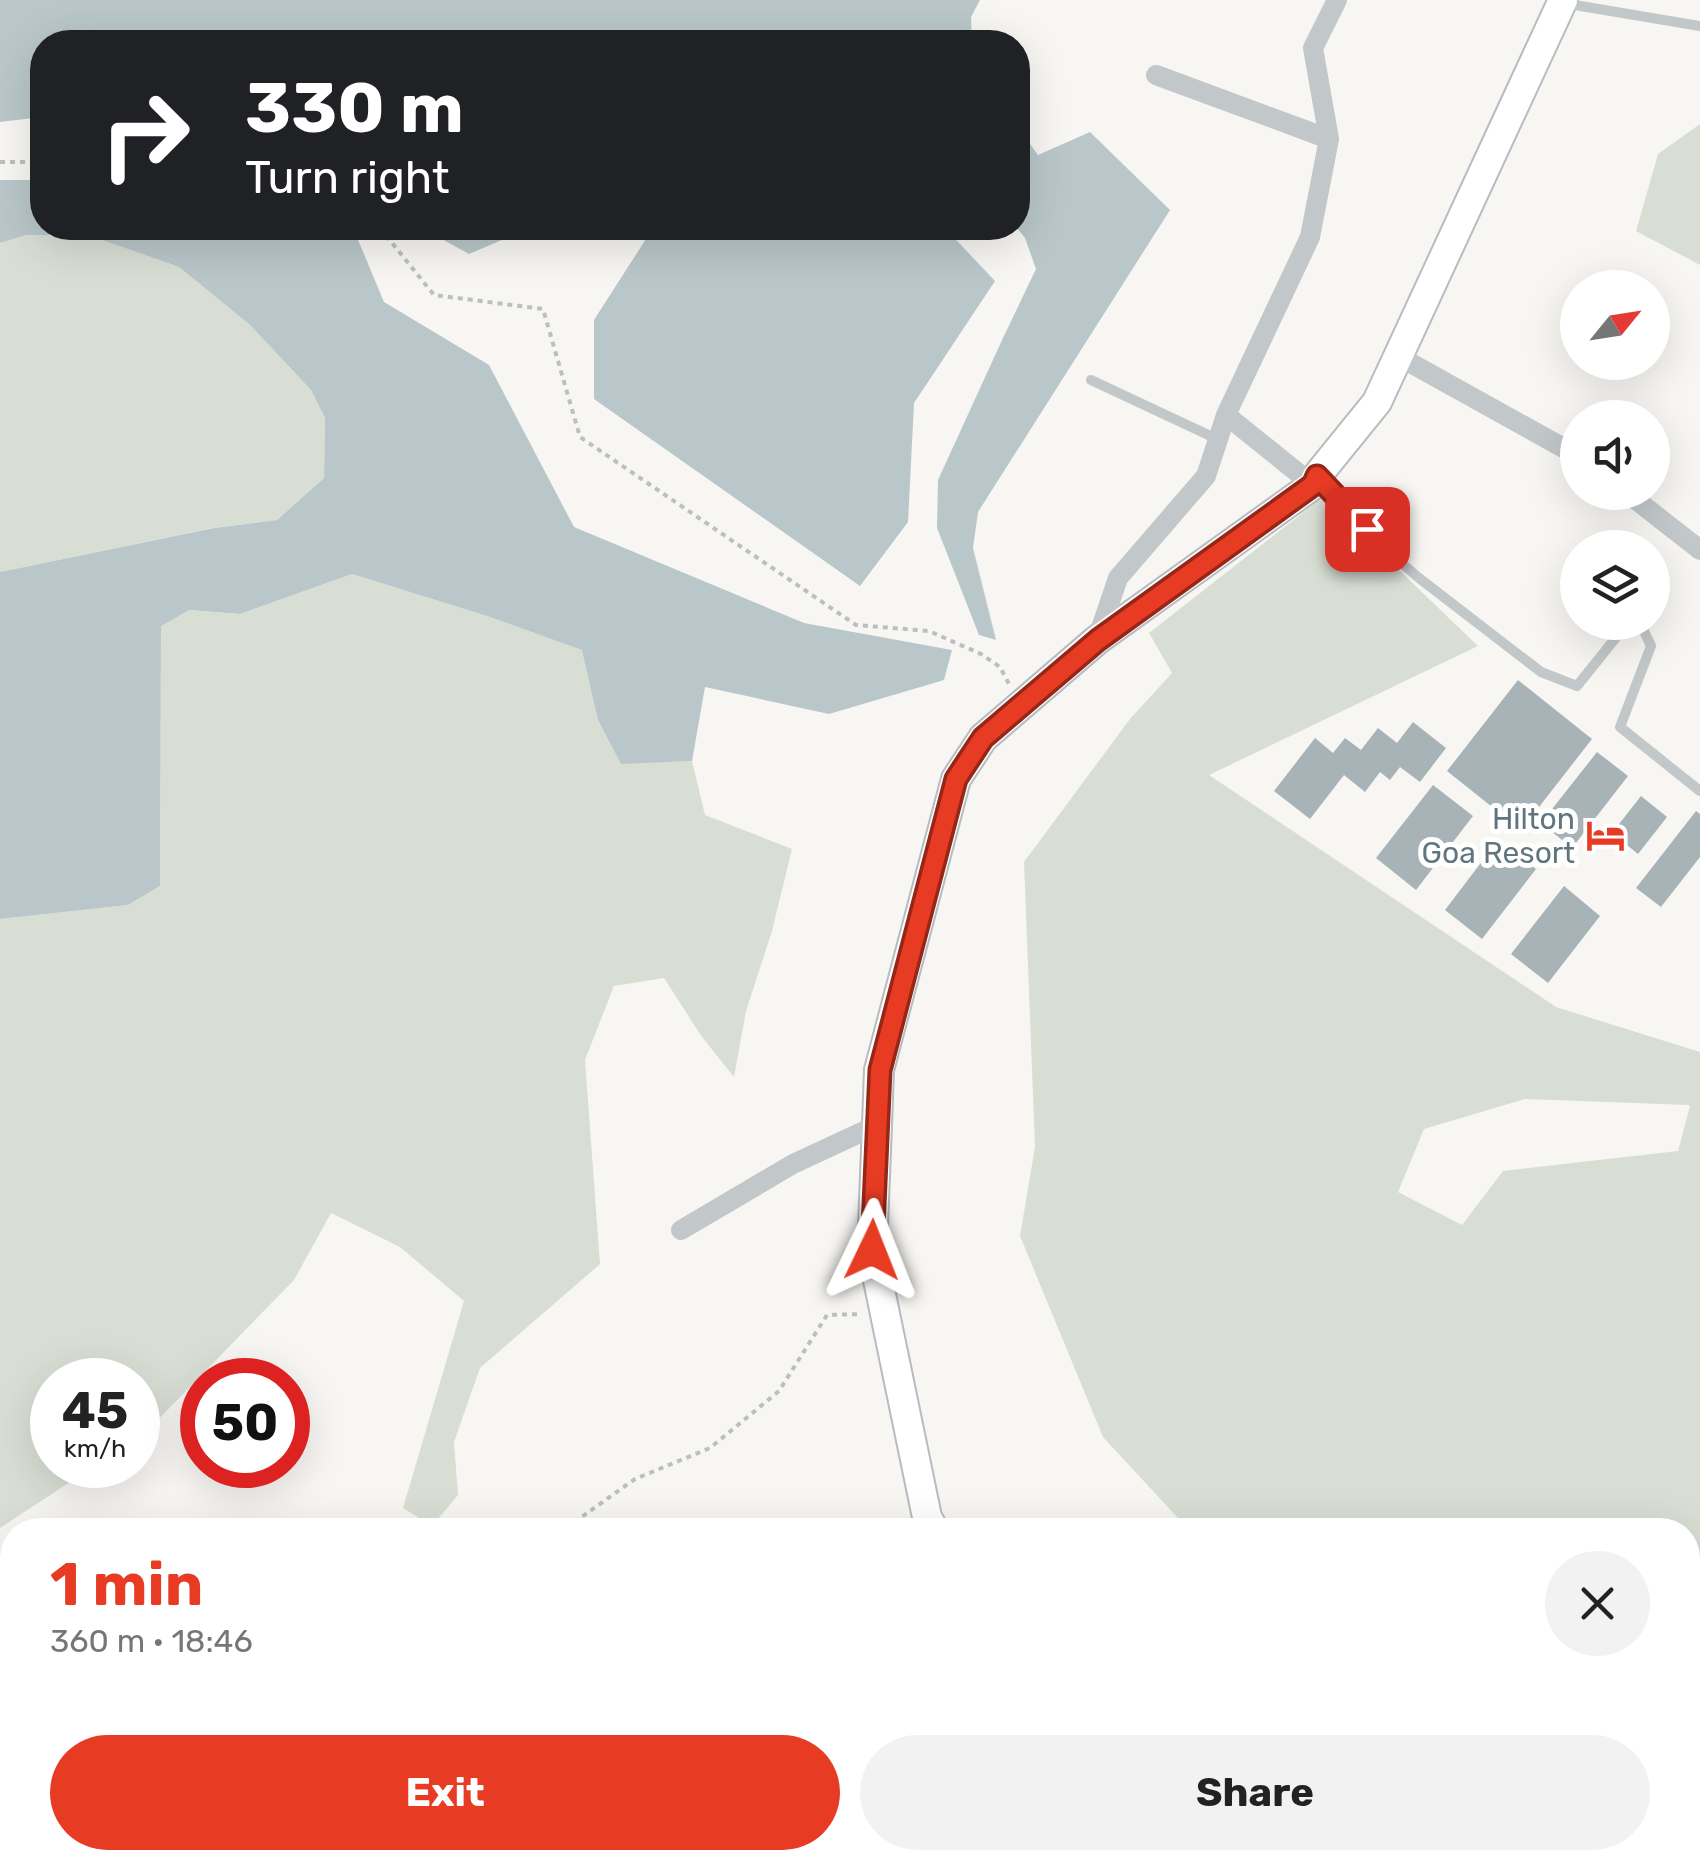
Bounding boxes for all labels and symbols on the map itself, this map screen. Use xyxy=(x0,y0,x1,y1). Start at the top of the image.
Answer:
north arrow xyxy=(1560,270,1670,380)
pin xyxy=(1325,487,1410,572)
place label: Hilton Goa Resort xyxy=(1422,801,1575,871)
hotel icon: Hilton Goa Resort xyxy=(1584,815,1626,857)
position arrow xyxy=(820,1198,924,1302)
speed limit sign: 50 xyxy=(180,1358,310,1488)

